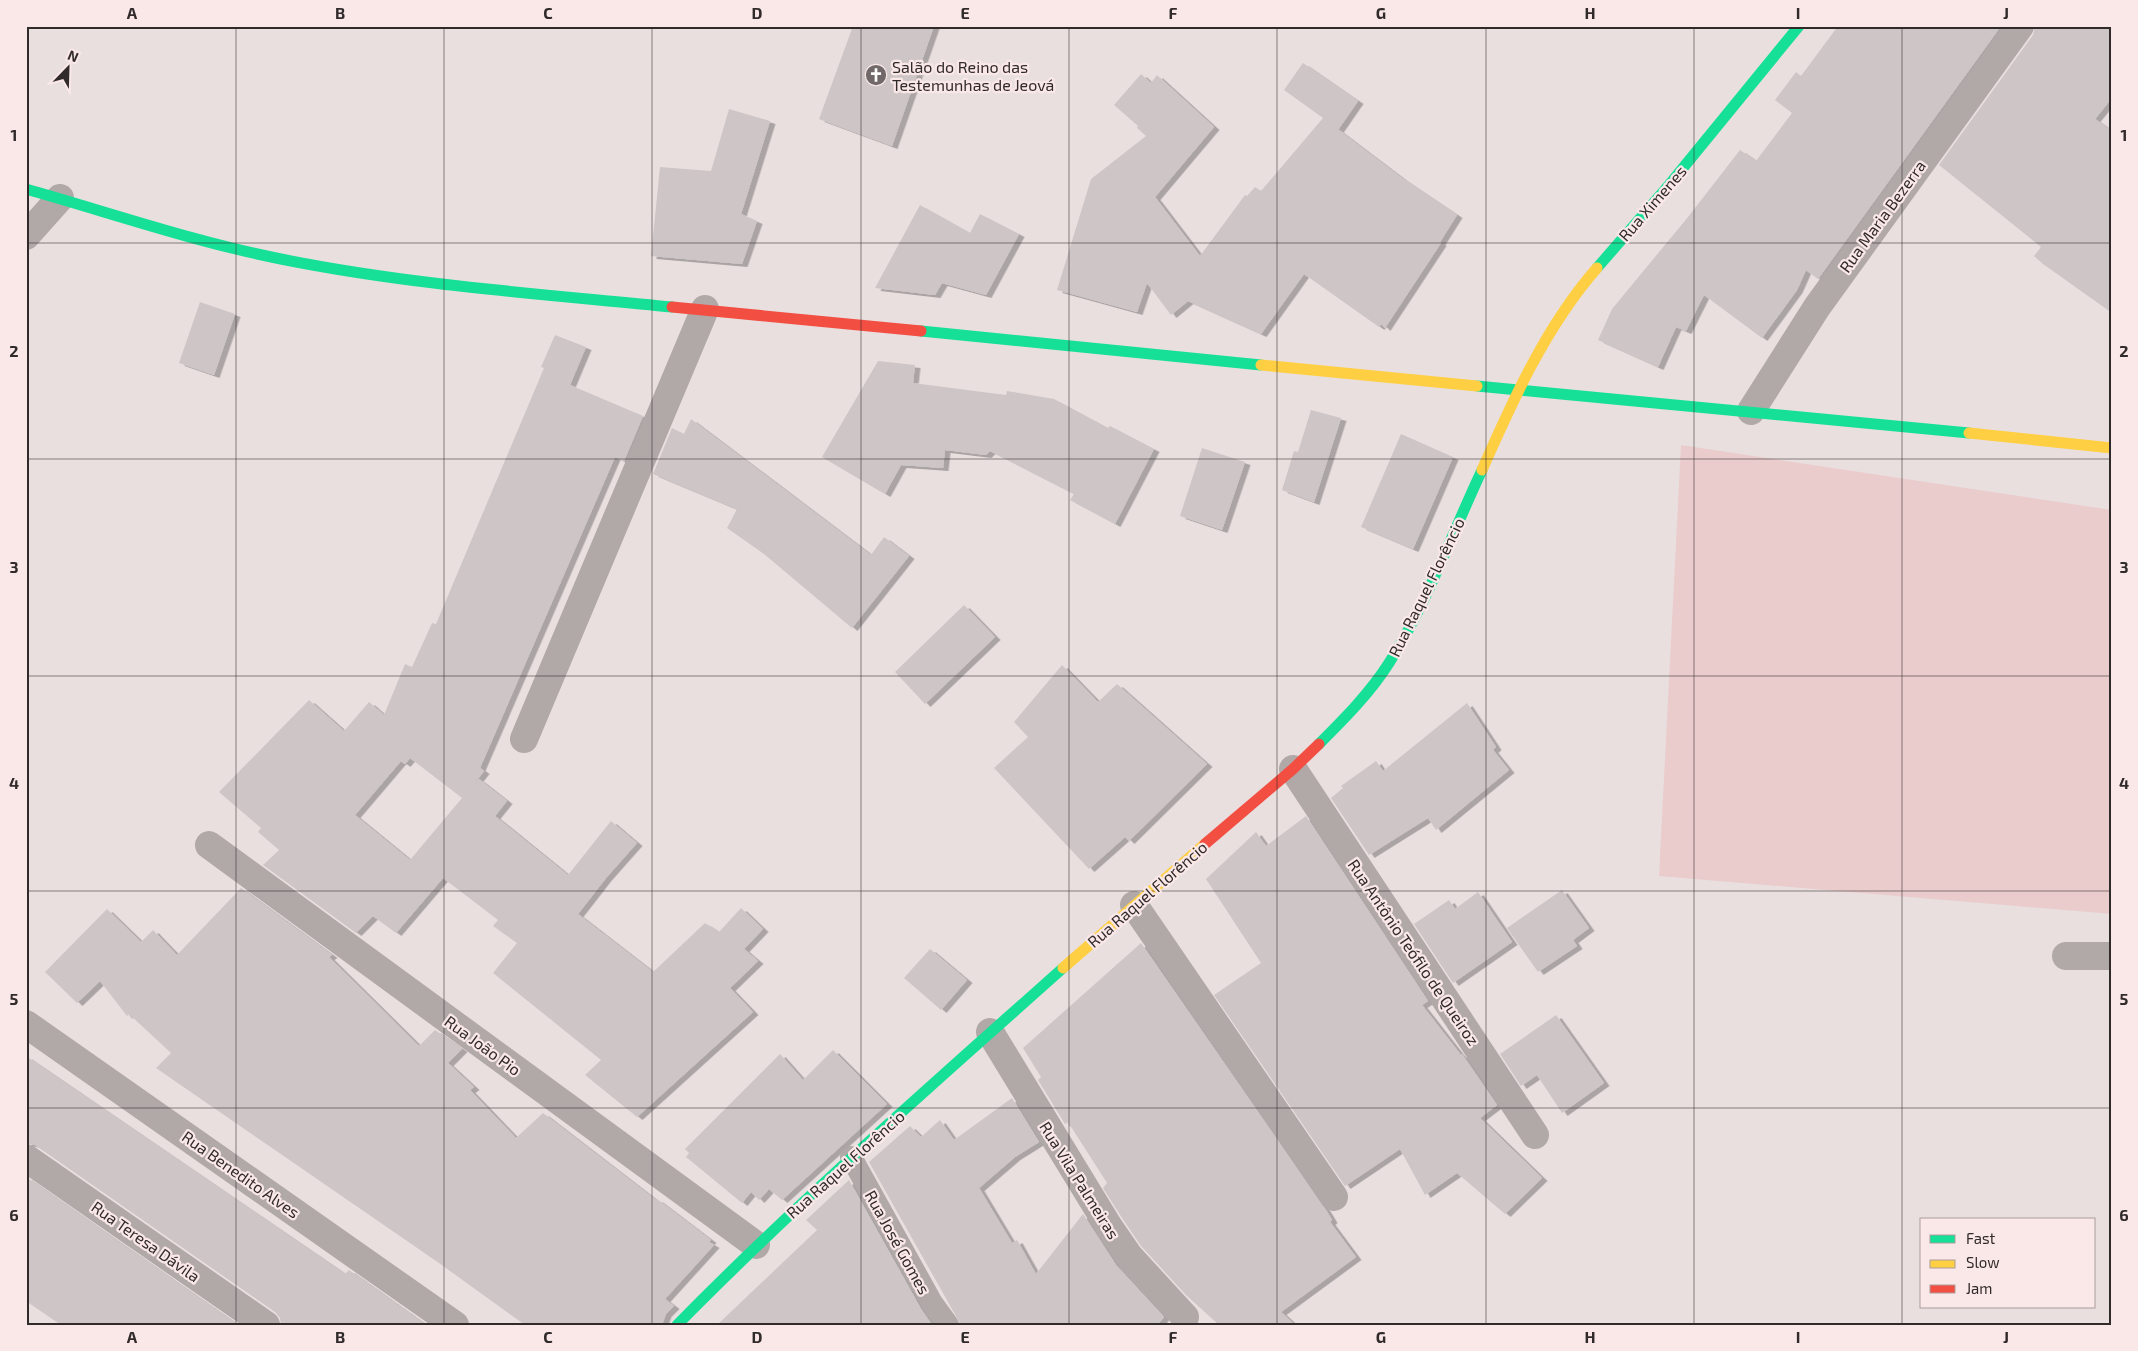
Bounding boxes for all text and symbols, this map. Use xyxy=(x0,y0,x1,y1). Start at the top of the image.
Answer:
text: A xyxy=(127,3,138,22)
text: B xyxy=(335,3,345,22)
text: C xyxy=(543,3,553,22)
text: D xyxy=(752,3,763,22)
text: E xyxy=(960,3,970,22)
text: F xyxy=(1169,3,1178,22)
text: G xyxy=(1376,3,1386,22)
text: H xyxy=(1584,3,1596,22)
text: I xyxy=(1796,3,1800,22)
text: J xyxy=(2003,3,2009,22)
north arrow xyxy=(42,42,92,92)
text: N xyxy=(65,46,81,65)
place label: Salão do Reino das Testemunhas de Jeová xyxy=(892,57,1054,94)
church icon: Salão do Reino das Testemunhas de Jeová xyxy=(864,63,888,87)
text: 1 xyxy=(11,125,17,144)
text: 1 xyxy=(2121,125,2127,144)
street label: Rua Maria Bezerra xyxy=(1835,156,1929,276)
street label: Rua Ximenes xyxy=(1614,161,1690,245)
text: 2 xyxy=(9,341,19,360)
text: 2 xyxy=(2119,341,2129,360)
street label: Rua Raquel Florêncio xyxy=(1384,514,1468,660)
text: 3 xyxy=(9,557,19,576)
text: 3 xyxy=(2119,557,2129,576)
text: 4 xyxy=(9,773,19,792)
text: 4 xyxy=(2119,773,2129,792)
street label: Rua Raquel Florêncio xyxy=(1083,837,1211,951)
street label: Rua Antônio Teófilo de Queiroz xyxy=(1344,855,1483,1049)
text: 5 xyxy=(10,989,19,1008)
text: 5 xyxy=(2120,989,2129,1008)
street label: Rua João Pio xyxy=(441,1011,525,1079)
street label: Rua Raquel Florêncio xyxy=(782,1106,908,1222)
street label: Rua Vila Palmeiras xyxy=(1036,1118,1124,1242)
street label: Rua Benedito Alves xyxy=(179,1126,303,1222)
street label: Rua José Gomes xyxy=(862,1187,934,1297)
street label: Rua Teresa Dávila xyxy=(88,1197,204,1285)
text: 6 xyxy=(9,1205,19,1224)
text: 6 xyxy=(2119,1205,2129,1224)
legend xyxy=(1920,1218,2096,1308)
text: Fast xyxy=(1966,1229,1996,1247)
text: Slow xyxy=(1966,1253,2000,1271)
text: Jam xyxy=(1966,1279,1992,1297)
text: A xyxy=(127,1327,138,1346)
text: B xyxy=(335,1327,345,1346)
text: C xyxy=(543,1327,553,1346)
text: D xyxy=(752,1327,763,1346)
text: E xyxy=(960,1327,970,1346)
text: F xyxy=(1169,1327,1178,1346)
text: G xyxy=(1376,1327,1386,1346)
text: H xyxy=(1584,1327,1596,1346)
text: I xyxy=(1796,1327,1800,1346)
text: J xyxy=(2003,1327,2009,1346)

